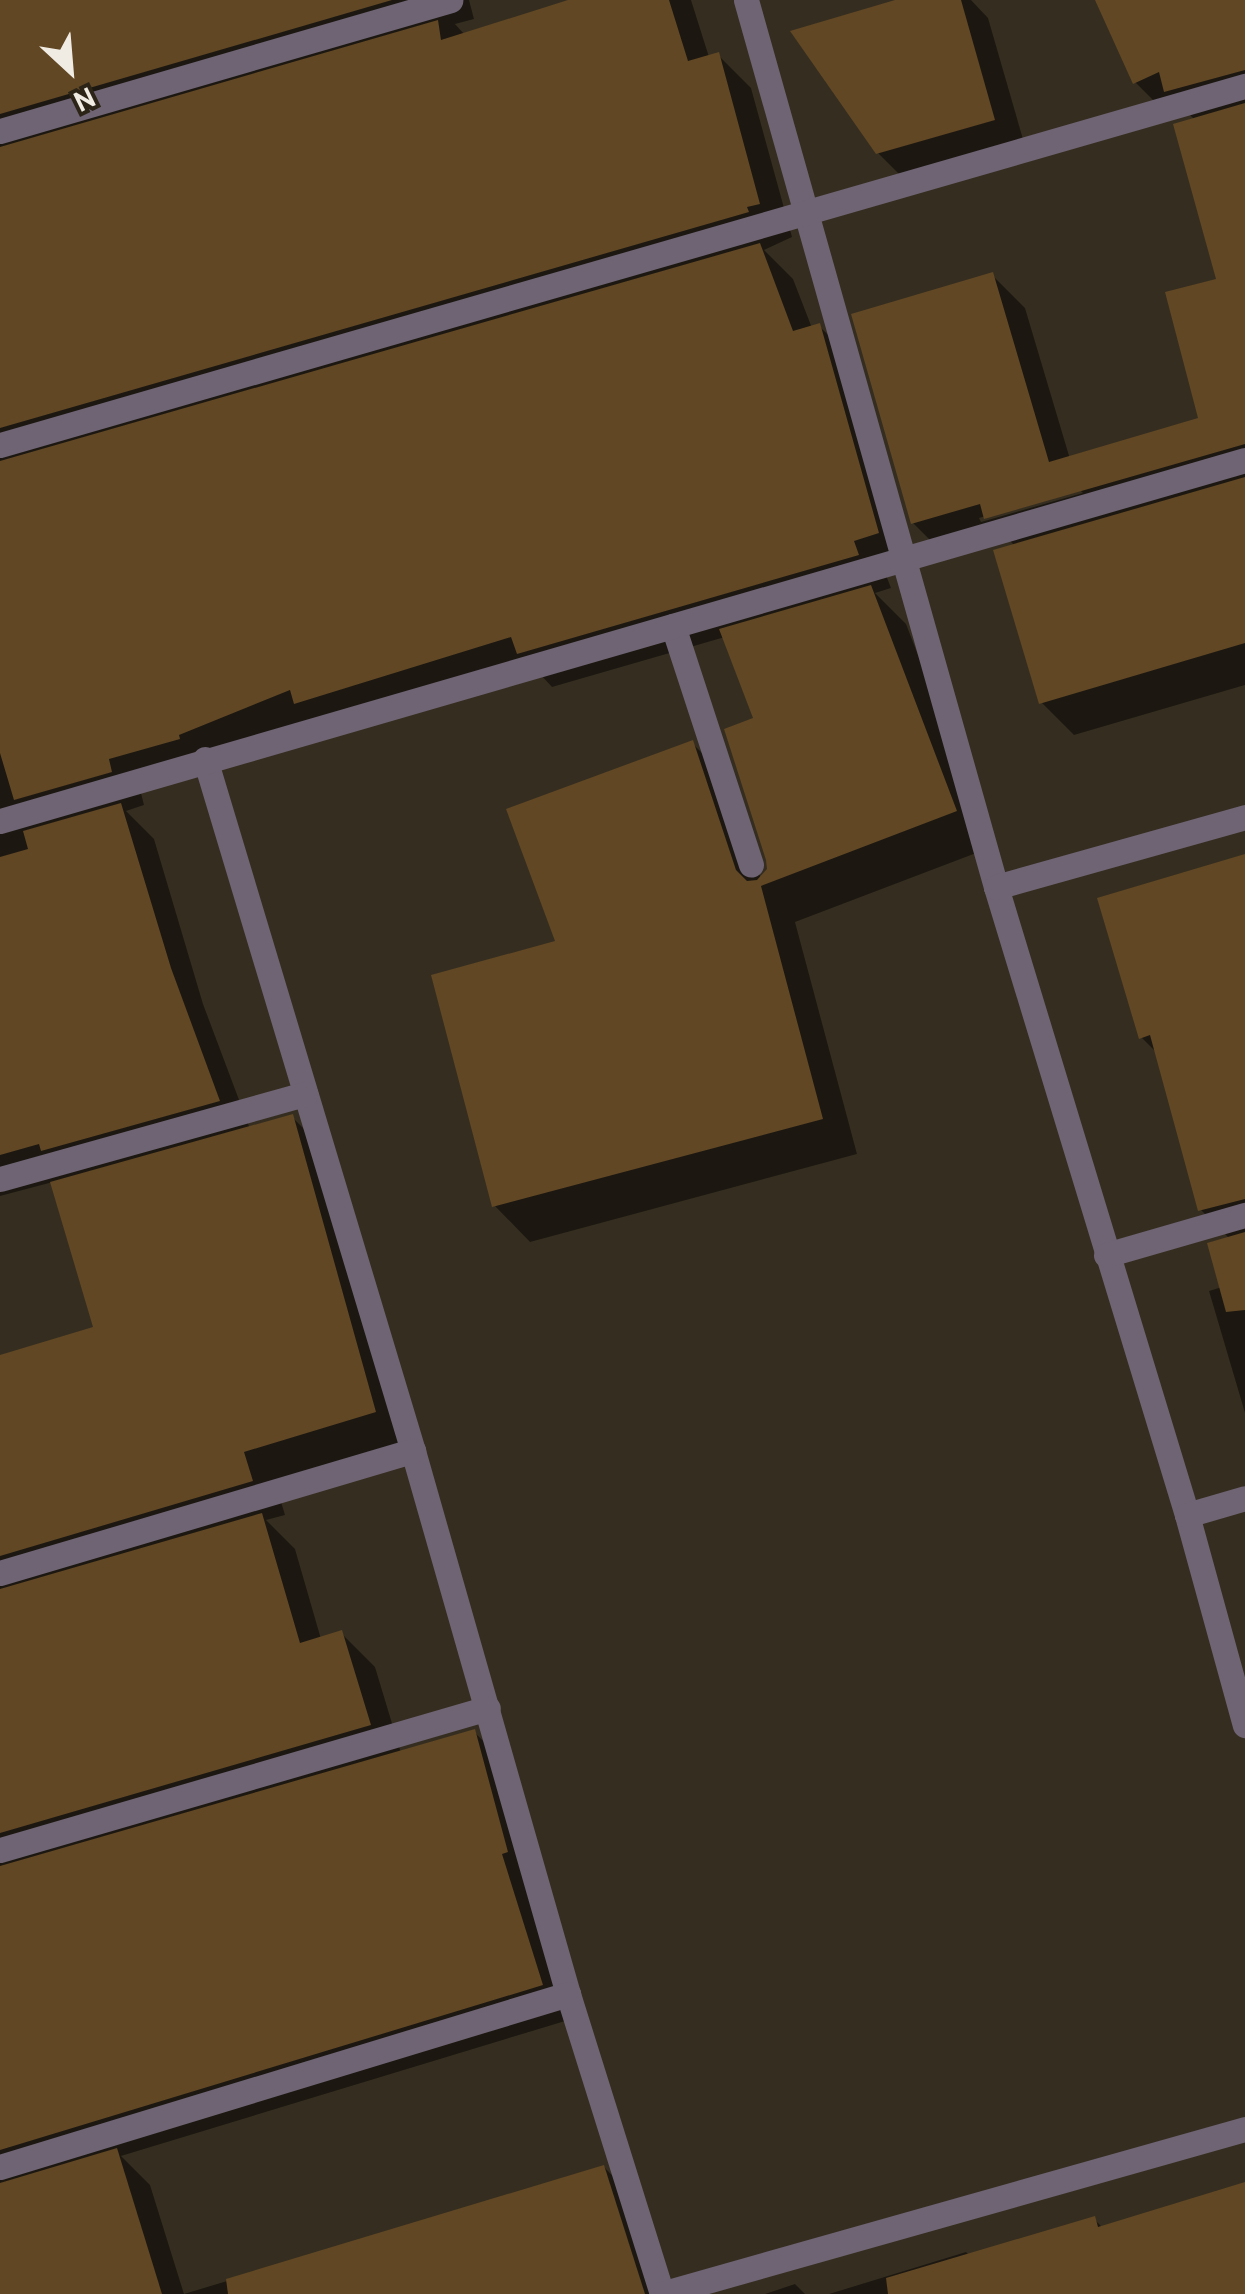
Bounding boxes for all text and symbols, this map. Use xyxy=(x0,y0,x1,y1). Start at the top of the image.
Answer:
north arrow xyxy=(20,20,120,120)
text: N xyxy=(66,76,100,118)

